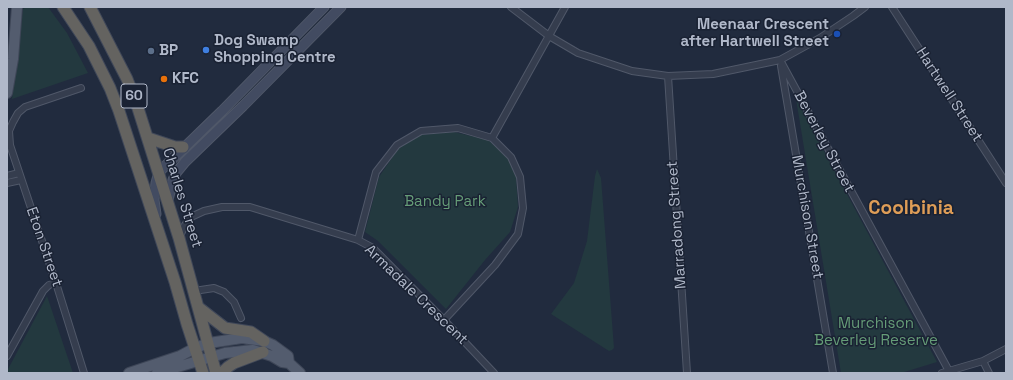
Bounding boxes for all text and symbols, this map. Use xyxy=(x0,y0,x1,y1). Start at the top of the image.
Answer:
place label: Meenaar Crescent after Hartwell Street xyxy=(681,16,829,51)
marker: Meenaar Crescent after Hartwell Street xyxy=(832,29,842,39)
place label: Dog Swamp Shopping Centre xyxy=(214,32,336,67)
place label: BP xyxy=(159,42,178,60)
street label: Hartwell Street xyxy=(912,44,986,146)
marker: Dog Swamp Shopping Centre xyxy=(201,45,211,55)
marker: BP xyxy=(146,46,156,56)
place label: KFC xyxy=(172,70,199,88)
marker: KFC xyxy=(159,74,169,84)
road number: 60 xyxy=(121,84,147,108)
street label: Beverley Street xyxy=(790,88,858,196)
street label: Charles Street xyxy=(158,146,206,250)
street label: Murchison Street xyxy=(787,154,827,280)
street label: Marradong Street xyxy=(664,160,690,290)
park label: Bandy Park xyxy=(404,193,486,211)
district label: Coolbinia xyxy=(868,198,954,220)
street label: Eton Street xyxy=(22,205,66,289)
street label: Armadale Crescent xyxy=(361,241,471,349)
park label: Murchison Beverley Reserve xyxy=(814,315,938,350)

